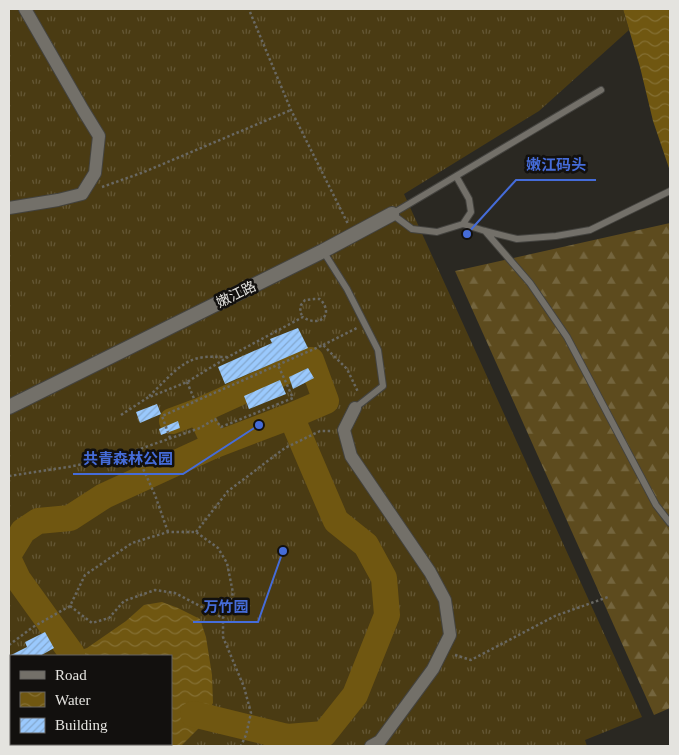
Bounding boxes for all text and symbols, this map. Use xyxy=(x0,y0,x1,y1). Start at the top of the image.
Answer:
callout: 嫩江码头 xyxy=(516,150,596,180)
text: 嫩江码头 xyxy=(526,156,586,173)
street label: 嫩江路 xyxy=(214,278,258,310)
callout: 共青森林公园 xyxy=(73,444,183,474)
text: 共青森林公园 xyxy=(83,451,173,467)
callout: 万竹园 xyxy=(193,592,258,622)
text: 万竹园 xyxy=(203,599,249,615)
legend xyxy=(10,655,172,745)
text: Road xyxy=(55,667,87,683)
text: Water xyxy=(55,692,90,708)
text: Building xyxy=(55,717,108,733)

